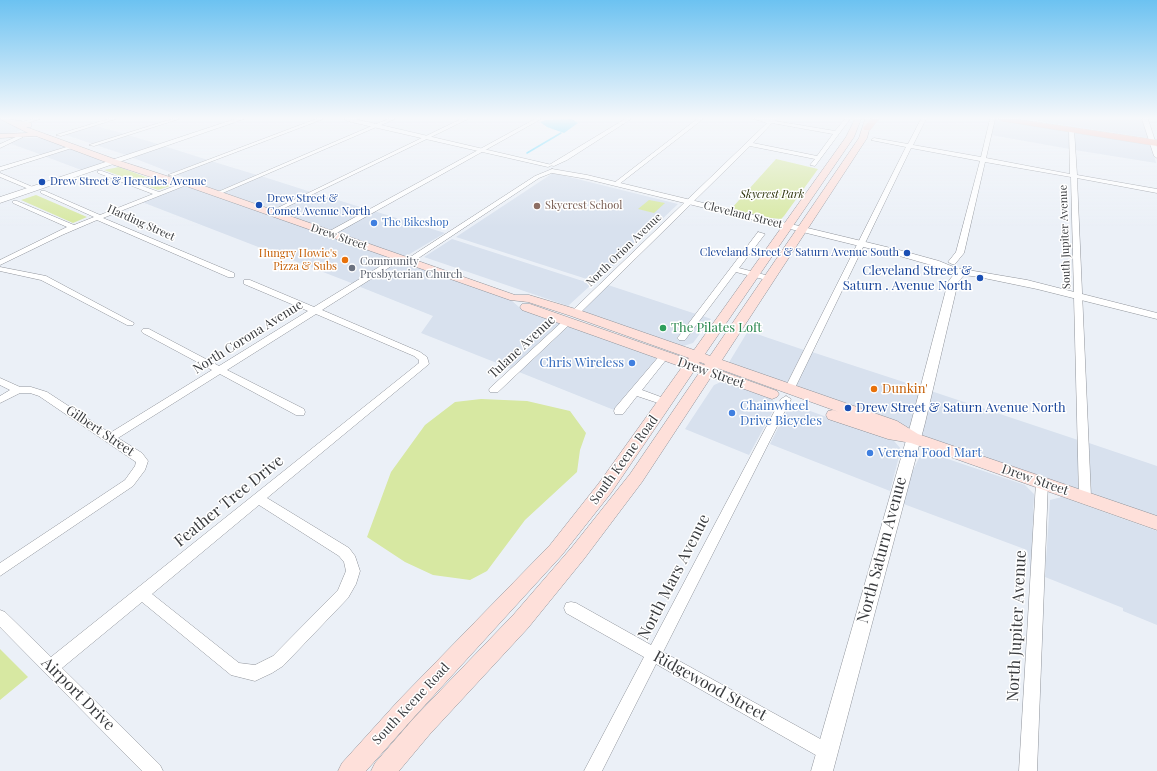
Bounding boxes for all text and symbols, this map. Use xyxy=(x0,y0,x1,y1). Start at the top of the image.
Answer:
place label: Drew Street & Hercules Avenue xyxy=(50,175,206,189)
marker: Drew Street & Hercules Avenue xyxy=(37,177,47,187)
street label: South Jupiter Avenue xyxy=(1057,185,1073,289)
park label: Skycrest Park xyxy=(740,188,804,202)
place label: Drew Street & Comet Avenue North xyxy=(267,192,370,218)
place label: Skycrest School xyxy=(545,199,622,213)
street label: Cleveland Street xyxy=(702,199,784,231)
marker: Drew Street & Comet Avenue North xyxy=(254,200,264,210)
marker: Skycrest School xyxy=(532,201,542,211)
street label: Harding Street xyxy=(105,202,177,244)
street label: North Orion Avenue xyxy=(584,211,664,289)
place label: The Bikeshop xyxy=(382,216,449,230)
marker: The Bikeshop xyxy=(369,218,379,228)
street label: Drew Street xyxy=(309,221,369,253)
place label: Cleveland Street & Saturn Avenue South xyxy=(700,246,899,260)
place label: Hungry Howie's Pizza & Subs xyxy=(259,247,337,273)
marker: Cleveland Street & Saturn Avenue South xyxy=(902,248,912,258)
marker: Hungry Howie's Pizza & Subs xyxy=(340,255,350,265)
place label: Community Presbyterian Church xyxy=(360,255,463,281)
marker: Community Presbyterian Church xyxy=(347,263,357,273)
place label: Cleveland Street & Saturn . Avenue North xyxy=(843,263,972,294)
marker: Cleveland Street & Saturn . Avenue North xyxy=(975,273,985,283)
street label: North Corona Avenue xyxy=(190,297,306,377)
street label: Tulane Avenue xyxy=(485,312,559,382)
place label: The Pilates Loft xyxy=(671,320,762,336)
marker: The Pilates Loft xyxy=(658,323,668,333)
street label: Drew Street xyxy=(676,354,746,392)
place label: Chris Wireless xyxy=(540,355,624,371)
marker: Chris Wireless xyxy=(627,358,637,368)
place label: Dunkin' xyxy=(882,381,928,397)
marker: Dunkin' xyxy=(869,384,879,394)
place label: Chainwheel Drive Bicycles xyxy=(740,398,822,429)
place label: Drew Street & Saturn Avenue North xyxy=(856,400,1066,416)
street label: Gilbert Street xyxy=(63,402,137,460)
marker: Drew Street & Saturn Avenue North xyxy=(843,403,853,413)
marker: Chainwheel Drive Bicycles xyxy=(727,408,737,418)
street label: South Keene Road xyxy=(587,413,661,507)
place label: Verena Food Mart xyxy=(878,445,982,461)
marker: Verena Food Mart xyxy=(865,448,875,458)
street label: Feather Tree Drive xyxy=(170,451,288,551)
street label: Drew Street xyxy=(1000,461,1070,499)
street label: North Saturn Avenue xyxy=(853,475,911,625)
street label: North Mars Avenue xyxy=(634,511,714,643)
street label: North Jupiter Avenue xyxy=(1003,550,1031,702)
street label: Ridgewood Street xyxy=(650,647,770,725)
street label: Airport Drive xyxy=(37,653,119,735)
street label: South Keene Road xyxy=(369,660,453,748)

